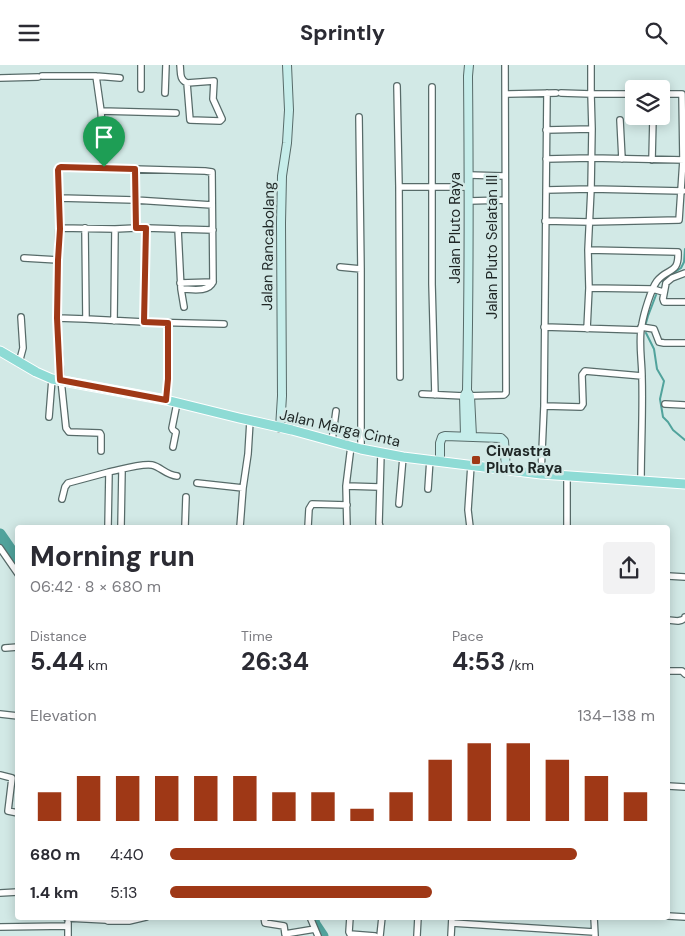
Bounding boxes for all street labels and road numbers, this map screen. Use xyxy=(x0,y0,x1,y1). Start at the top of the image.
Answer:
street label: Jalan Pluto Raya xyxy=(445,172,465,284)
street label: Jalan Pluto Selatan III xyxy=(482,175,502,319)
street label: Jalan Rancabolang xyxy=(257,181,279,311)
street label: Jalan Marga Cinta xyxy=(278,404,402,452)

